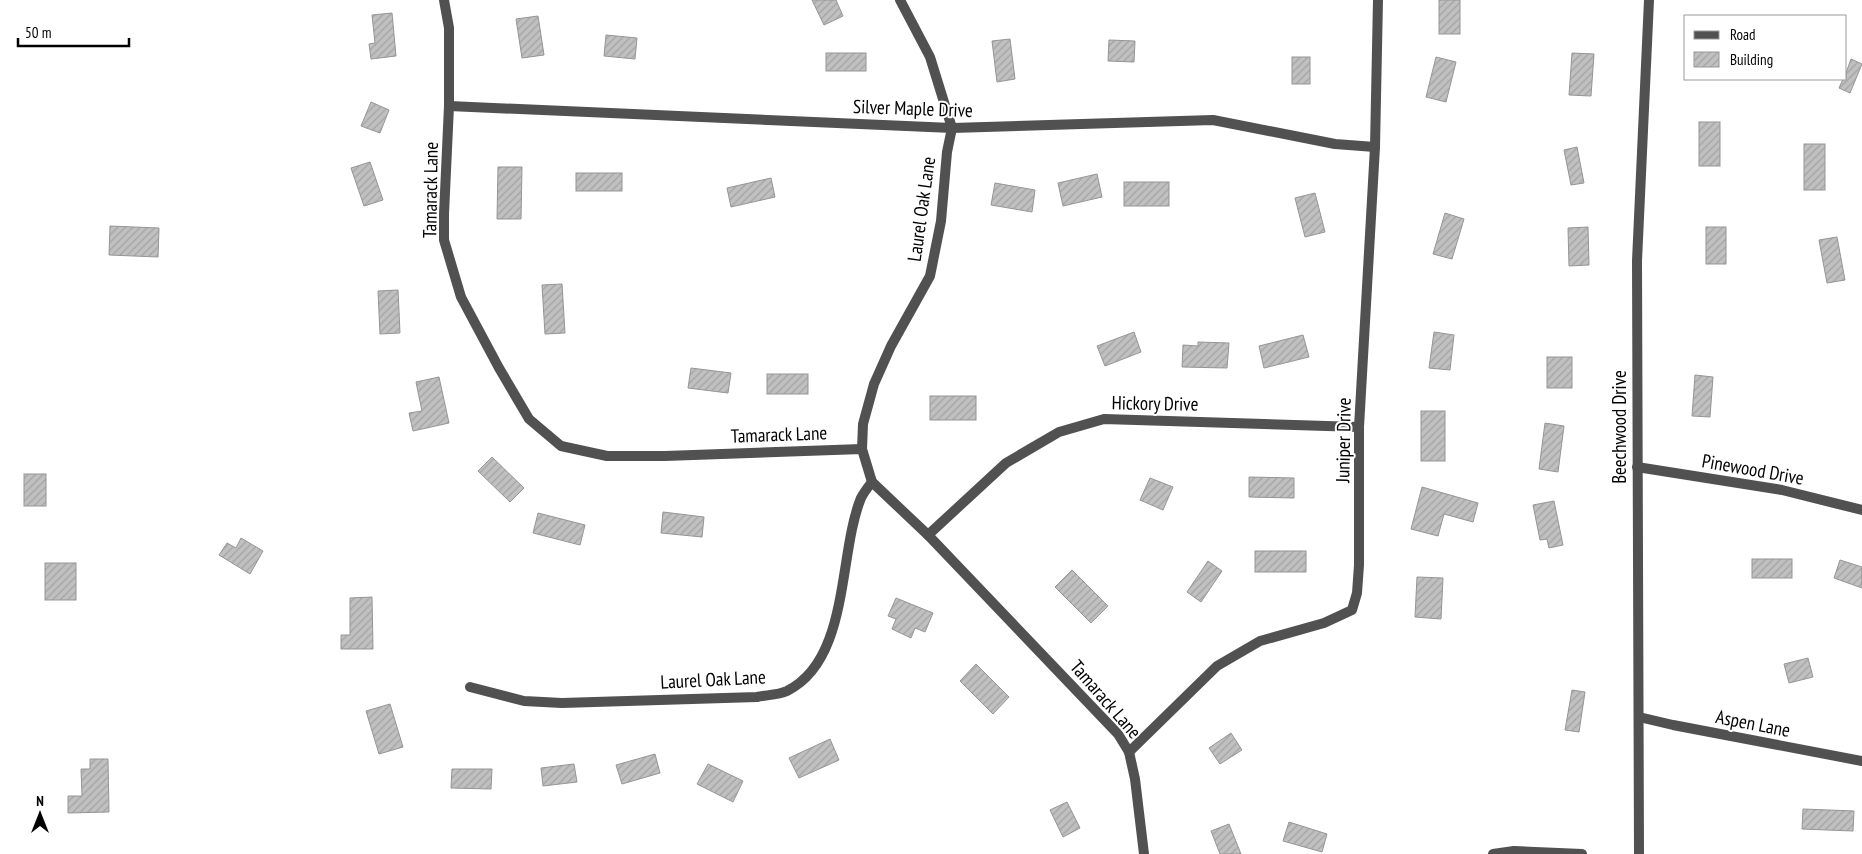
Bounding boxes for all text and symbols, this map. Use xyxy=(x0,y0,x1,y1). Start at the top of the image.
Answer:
scale bar xyxy=(18,15,129,47)
legend xyxy=(1684,15,1847,80)
text: 50 m xyxy=(25,23,51,42)
text: Road xyxy=(1730,25,1756,44)
text: Building xyxy=(1730,50,1773,69)
street label: Silver Maple Drive xyxy=(853,94,973,122)
street label: Tamarack Lane xyxy=(417,141,443,238)
street label: Laurel Oak Lane xyxy=(902,155,940,263)
street label: Beechwood Drive xyxy=(1607,370,1631,484)
street label: Hickory Drive xyxy=(1111,390,1199,416)
street label: Juniper Drive xyxy=(1330,397,1356,484)
street label: Tamarack Lane xyxy=(730,420,828,448)
street label: Pinewood Drive xyxy=(1700,448,1806,490)
street label: Tamarack Lane xyxy=(1065,655,1147,743)
street label: Laurel Oak Lane xyxy=(660,664,766,694)
street label: Aspen Lane xyxy=(1714,704,1792,742)
north arrow xyxy=(15,789,65,839)
text: N xyxy=(36,792,44,810)

